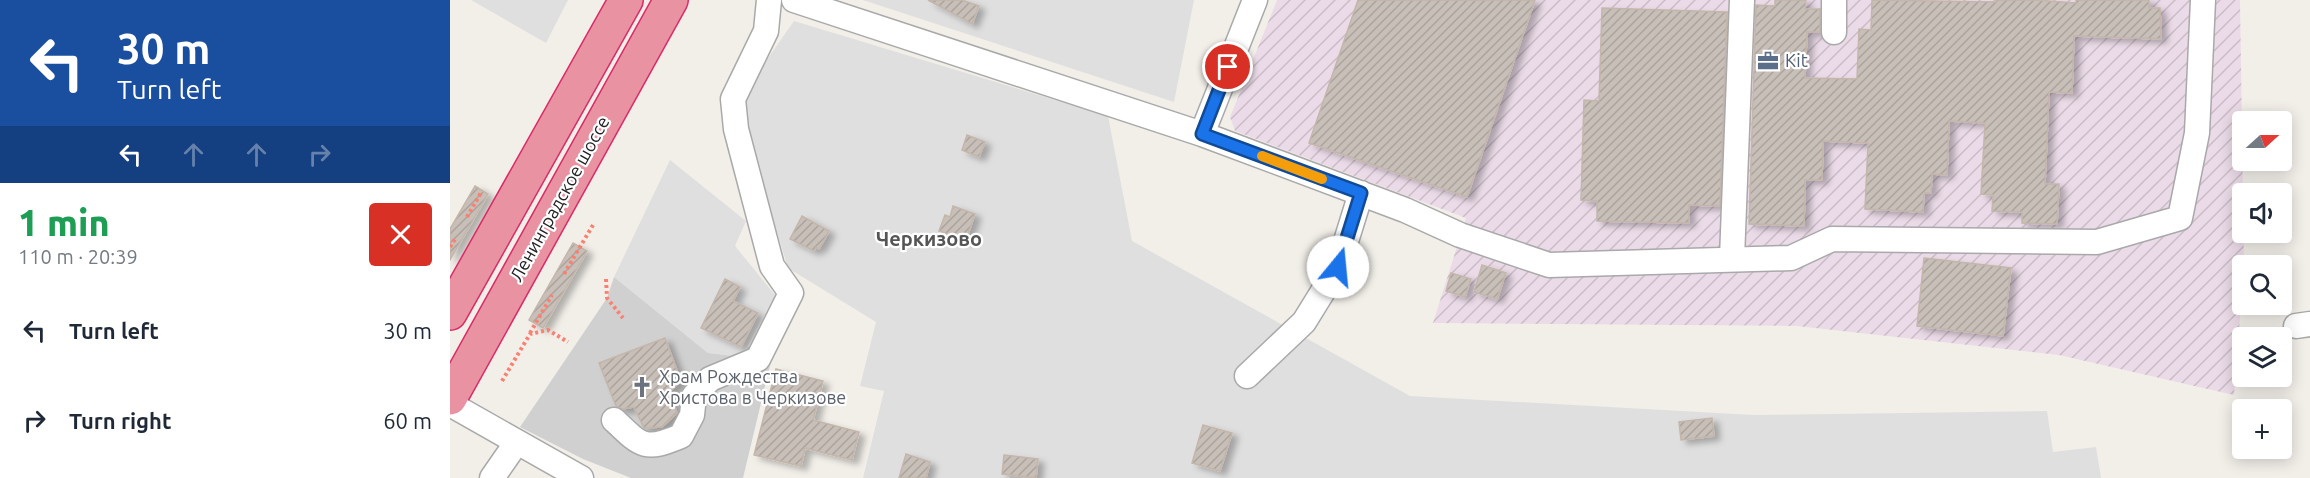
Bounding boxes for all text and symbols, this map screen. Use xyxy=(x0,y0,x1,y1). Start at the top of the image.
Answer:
icon: left xyxy=(18,24,96,102)
text: 30 m xyxy=(117,25,211,72)
pin xyxy=(1202,41,1253,92)
office icon: Kit xyxy=(1756,49,1780,73)
icon: arrive xyxy=(1211,50,1244,83)
place label: Kit xyxy=(1785,50,1808,70)
text: Turn left xyxy=(117,74,221,104)
north arrow xyxy=(2232,111,2292,171)
map controls xyxy=(2232,111,2292,459)
street label: Ленинградское шоссе xyxy=(505,113,613,284)
icon: left xyxy=(114,138,147,171)
icon: ahead xyxy=(177,138,210,171)
icon: ahead xyxy=(240,138,273,171)
icon: right xyxy=(303,138,336,171)
button: sound xyxy=(2232,183,2292,243)
text: 1 min xyxy=(18,202,110,243)
button: close xyxy=(369,203,432,266)
district label: Черкизово xyxy=(876,227,982,250)
position arrow xyxy=(1306,235,1370,299)
text: 110 m · 20:39 xyxy=(18,245,138,268)
button: search xyxy=(2232,255,2292,315)
icon: left xyxy=(18,314,51,347)
text: Turn left xyxy=(69,318,159,343)
text: 30 m xyxy=(383,318,432,343)
button: layers xyxy=(2232,327,2292,387)
place label: Храм Рождества Христова в Черкизове xyxy=(659,366,846,407)
church icon: Храм Рождества Христова в Черкизове xyxy=(630,375,654,399)
button: + xyxy=(2232,399,2292,459)
icon: right xyxy=(18,404,51,437)
text: Turn right xyxy=(69,408,171,433)
text: 60 m xyxy=(383,408,432,433)

